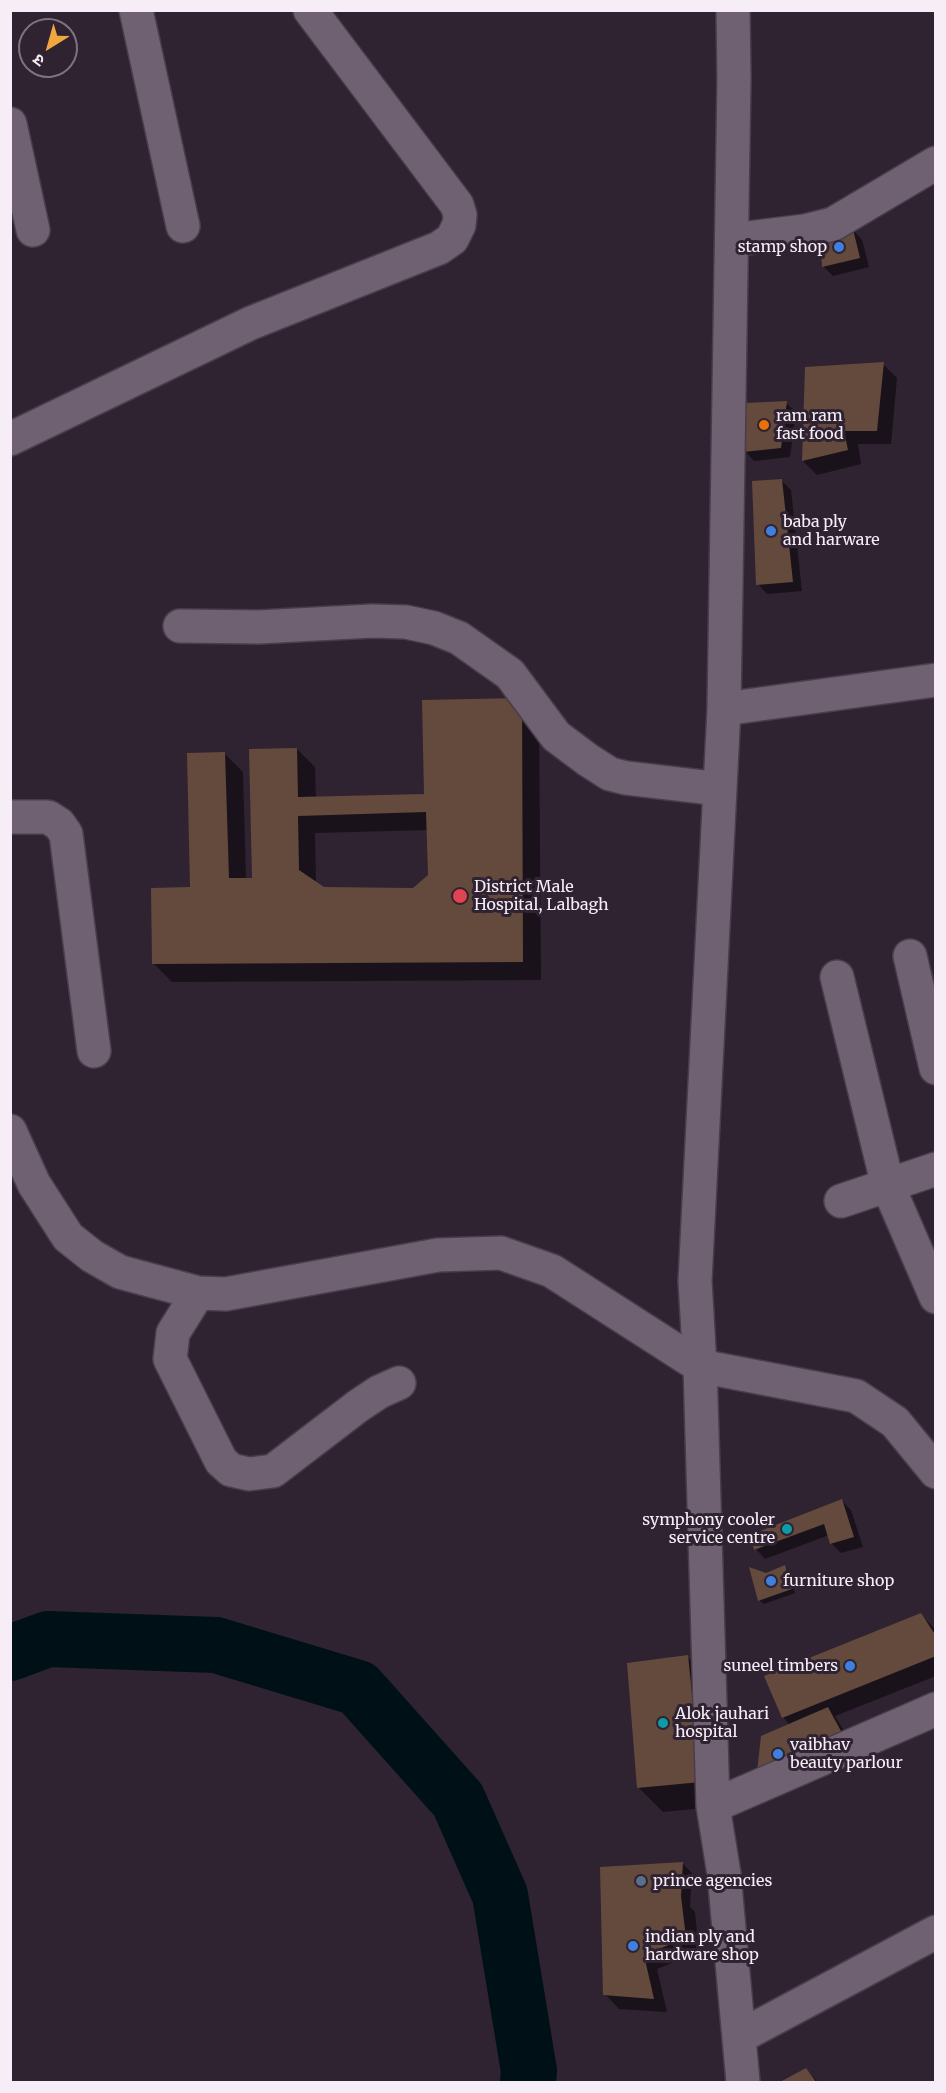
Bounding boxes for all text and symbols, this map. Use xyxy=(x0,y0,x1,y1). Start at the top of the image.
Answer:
north arrow xyxy=(18,18,78,78)
text: उ xyxy=(29,50,48,72)
place label: stamp shop xyxy=(738,237,827,257)
marker: stamp shop xyxy=(832,240,846,254)
place label: ram ram fast food xyxy=(776,406,844,444)
marker: ram ram fast food xyxy=(757,418,771,432)
place label: baba ply and harware xyxy=(783,512,880,550)
marker: baba ply and harware xyxy=(764,524,778,538)
place label: District Male Hospital, Lalbagh xyxy=(474,877,609,915)
marker: District Male Hospital, Lalbagh xyxy=(451,887,469,905)
place label: symphony cooler service centre xyxy=(642,1510,775,1548)
marker: symphony cooler service centre xyxy=(780,1522,794,1536)
place label: furniture shop xyxy=(783,1571,894,1591)
marker: furniture shop xyxy=(764,1574,778,1588)
place label: suneel timbers xyxy=(723,1656,838,1676)
marker: suneel timbers xyxy=(843,1659,857,1673)
place label: Alok jauhari hospital xyxy=(675,1704,769,1742)
marker: Alok jauhari hospital xyxy=(656,1716,670,1730)
place label: vaibhav beauty parlour xyxy=(790,1735,903,1773)
marker: vaibhav beauty parlour xyxy=(771,1747,785,1761)
place label: prince agencies xyxy=(653,1871,772,1891)
marker: prince agencies xyxy=(634,1874,648,1888)
place label: indian ply and hardware shop xyxy=(645,1927,759,1965)
marker: indian ply and hardware shop xyxy=(626,1939,640,1953)

